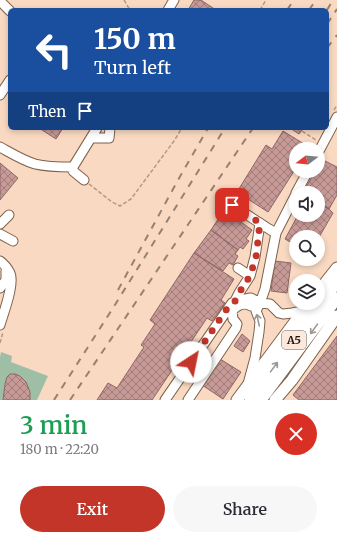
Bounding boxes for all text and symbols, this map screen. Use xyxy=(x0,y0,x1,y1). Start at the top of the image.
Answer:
text: 150 m xyxy=(94,21,176,57)
icon: left xyxy=(28,24,80,76)
text: Turn left xyxy=(94,56,171,79)
icon: arrive xyxy=(74,100,96,122)
text: Then xyxy=(28,102,66,121)
north arrow xyxy=(289,142,325,178)
map controls xyxy=(289,142,325,310)
button: sound xyxy=(289,186,325,222)
pin xyxy=(215,188,249,222)
icon: arrive xyxy=(221,194,243,216)
button: search xyxy=(289,230,325,266)
button: layers xyxy=(289,274,325,310)
one-way arrow xyxy=(254,313,262,326)
one-way arrow xyxy=(310,323,318,334)
road number: A5 xyxy=(282,331,306,349)
position arrow xyxy=(170,341,212,383)
one-way arrow xyxy=(270,362,278,373)
text: 3 min xyxy=(20,410,87,441)
button: close xyxy=(275,413,317,455)
text: 180 m · 22:20 xyxy=(20,441,99,458)
button: Exit xyxy=(20,486,165,532)
button: Share xyxy=(173,486,317,532)

